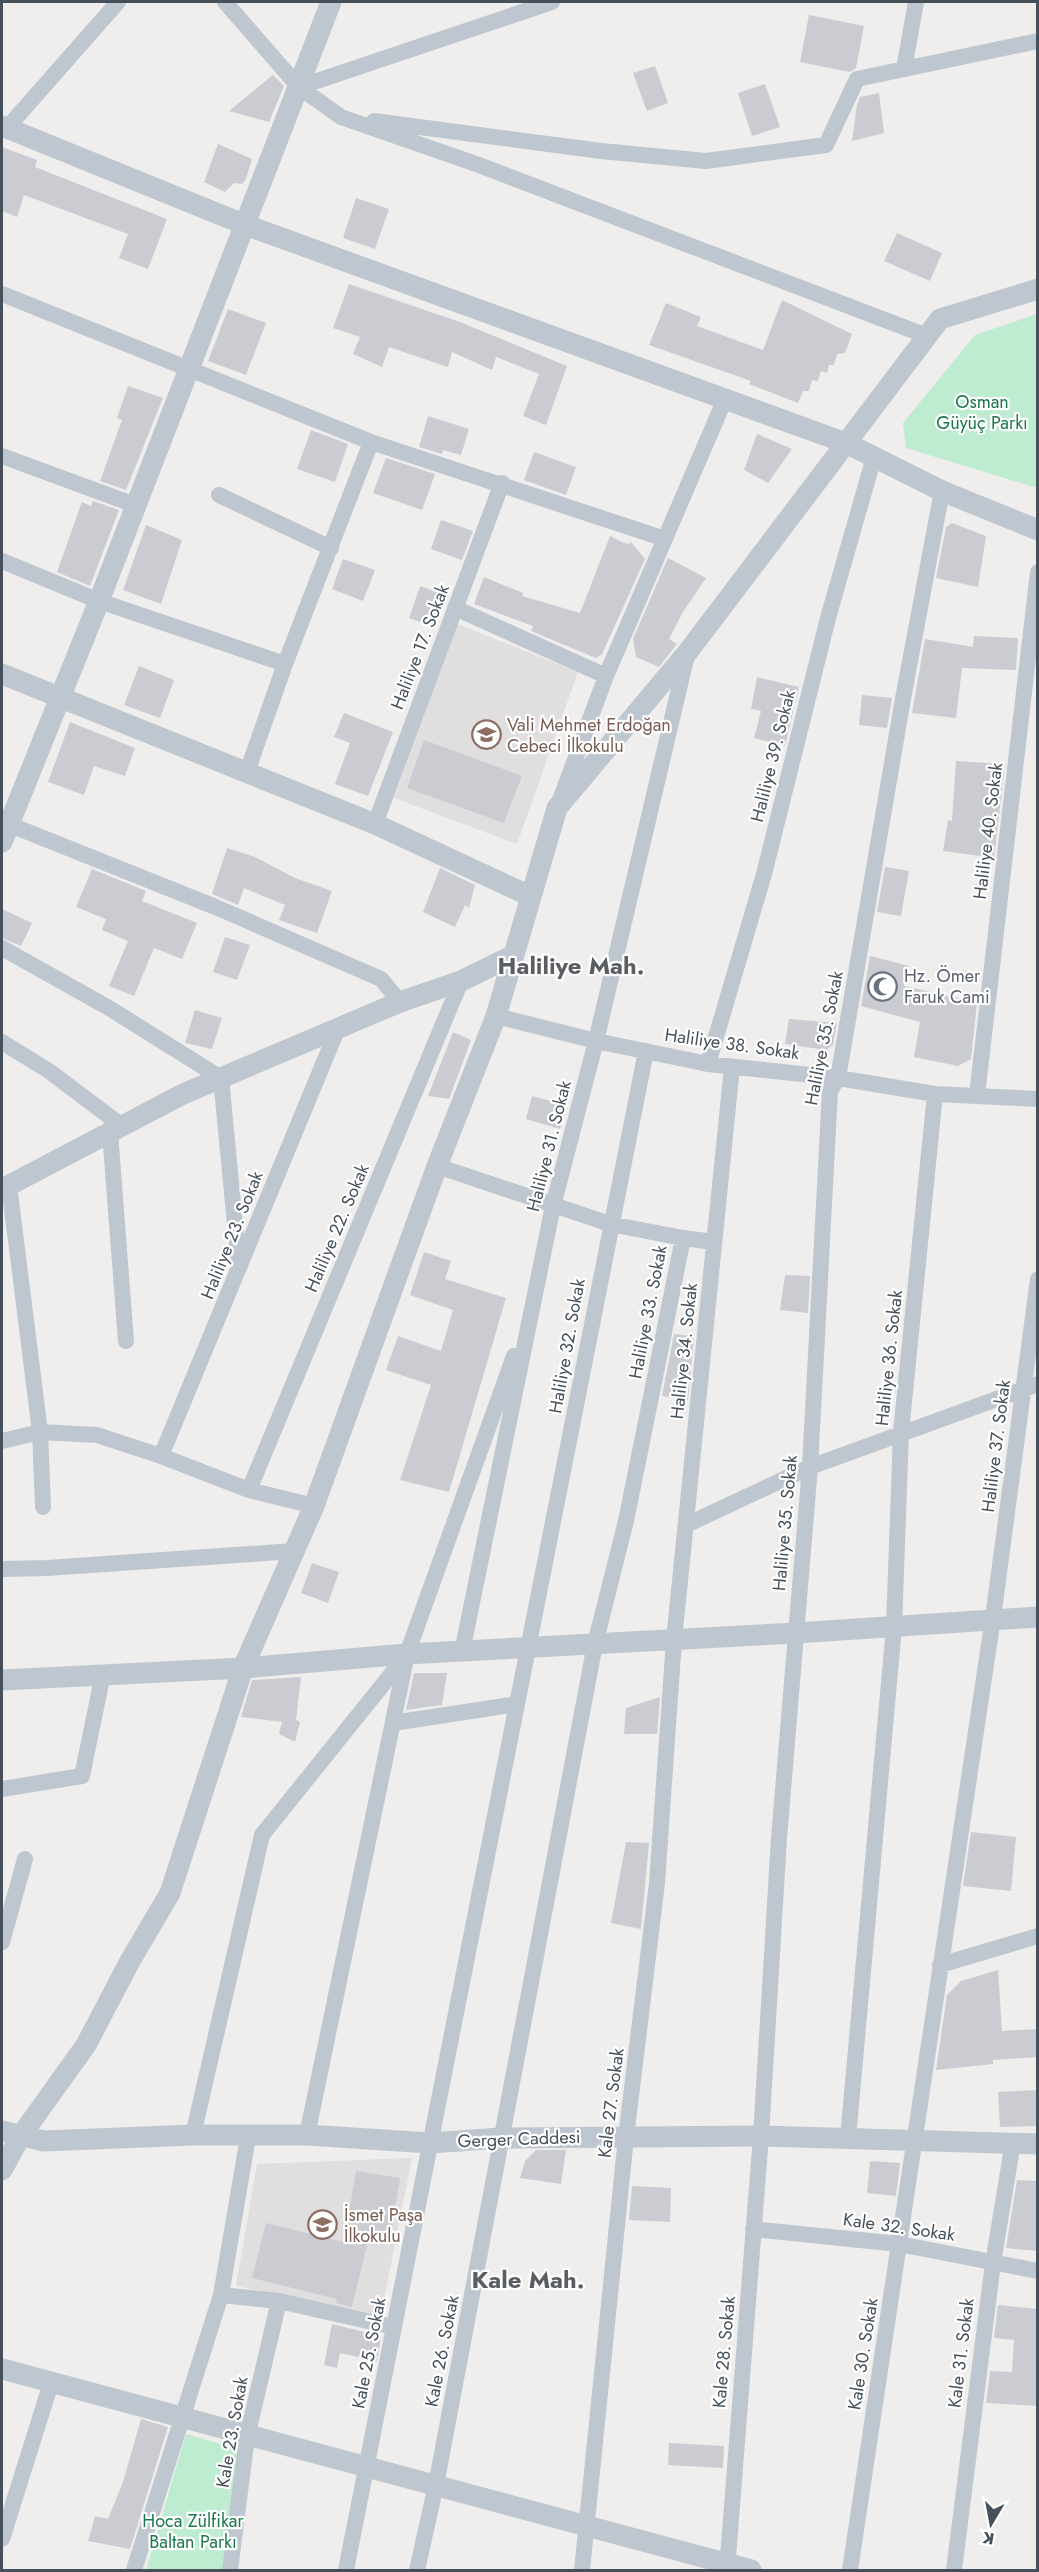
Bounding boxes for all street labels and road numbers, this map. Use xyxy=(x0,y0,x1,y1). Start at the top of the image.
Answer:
street label: Haliliye 17. Sokak xyxy=(384,581,456,713)
street label: Haliliye 39. Sokak xyxy=(744,687,802,825)
street label: Haliliye 40. Sokak xyxy=(967,761,1009,901)
street label: Haliliye 35. Sokak xyxy=(798,968,850,1107)
street label: Haliliye 38. Sokak xyxy=(663,1022,801,1066)
street label: Haliliye 31. Sokak xyxy=(520,1078,578,1214)
street label: Haliliye 22. Sokak xyxy=(298,1160,376,1296)
street label: Haliliye 23. Sokak xyxy=(194,1167,270,1303)
street label: Haliliye 33. Sokak xyxy=(622,1243,674,1381)
street label: Haliliye 32. Sokak xyxy=(542,1276,592,1416)
street label: Haliliye 34. Sokak xyxy=(664,1282,704,1420)
street label: Haliliye 36. Sokak xyxy=(869,1289,909,1427)
street label: Haliliye 37. Sokak xyxy=(975,1378,1017,1514)
street label: Haliliye 35. Sokak xyxy=(766,1454,804,1592)
street label: Kale 27. Sokak xyxy=(591,2046,631,2159)
street label: Gerger Caddesi xyxy=(457,2124,581,2154)
street label: Kale 32. Sokak xyxy=(841,2206,957,2248)
street label: Kale 26. Sokak xyxy=(418,2293,466,2409)
street label: Kale 25. Sokak xyxy=(345,2295,393,2411)
street label: Kale 28. Sokak xyxy=(706,2295,742,2409)
street label: Kale 30. Sokak xyxy=(841,2296,885,2412)
street label: Kale 31. Sokak xyxy=(941,2296,981,2409)
street label: Kale 23. Sokak xyxy=(209,2374,255,2490)

